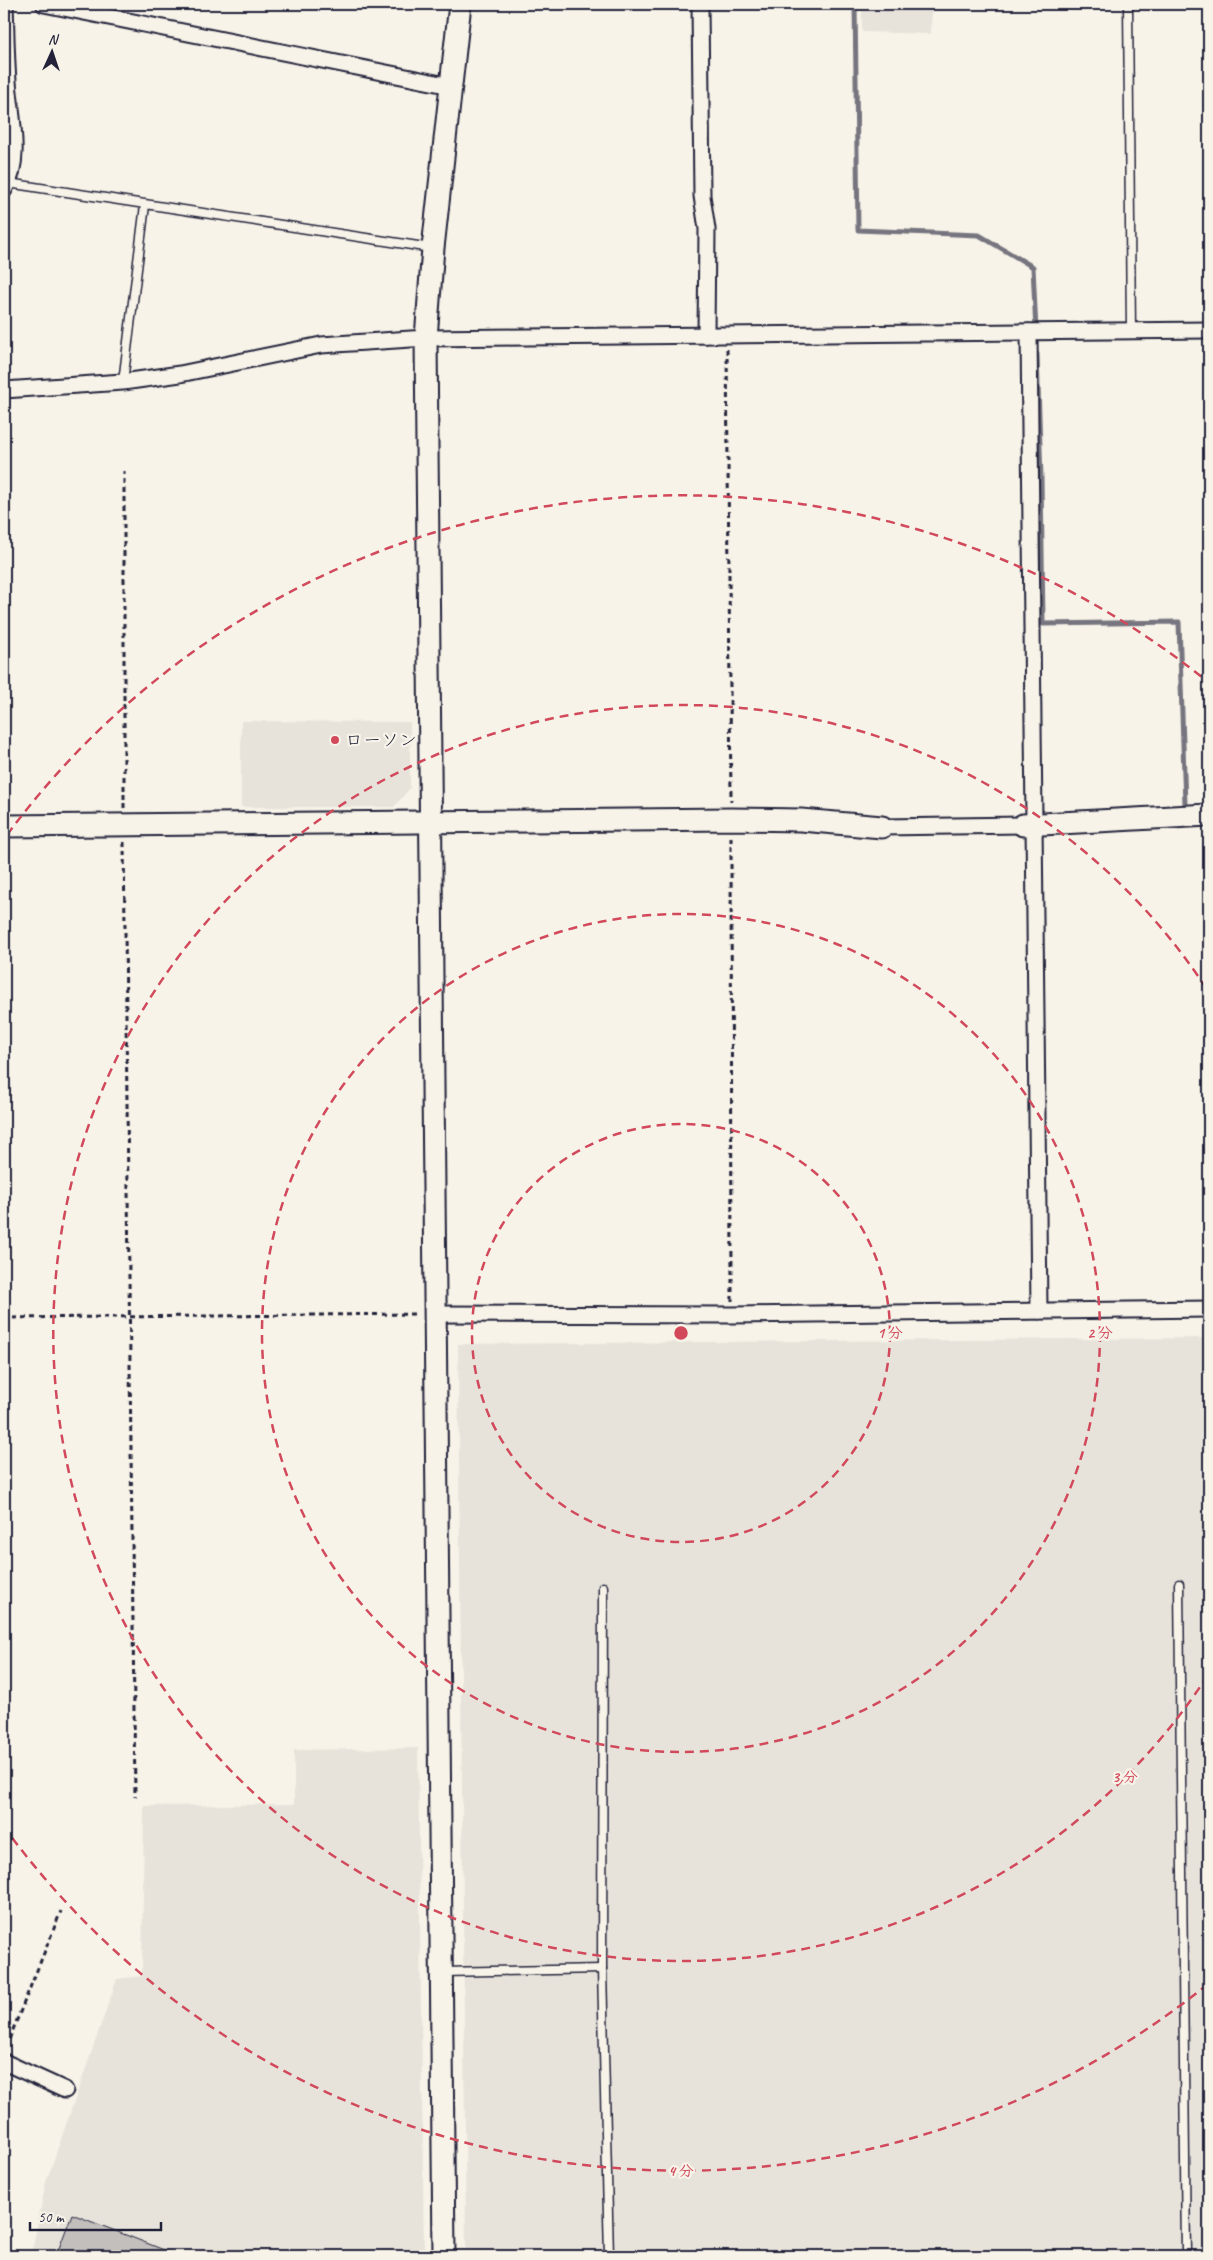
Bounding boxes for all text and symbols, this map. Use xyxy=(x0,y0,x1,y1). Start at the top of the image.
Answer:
north arrow xyxy=(28,28,78,78)
text: N xyxy=(48,31,60,48)
place label: ローソン xyxy=(345,729,417,751)
marker: ローソン xyxy=(329,734,341,746)
centre of rings xyxy=(672,1324,690,1342)
text: 1 分 xyxy=(877,1324,903,1343)
text: 2 分 xyxy=(1087,1324,1113,1343)
text: 3 分 xyxy=(1112,1768,1138,1787)
text: 4 分 xyxy=(668,2162,694,2181)
scale bar xyxy=(30,2200,161,2232)
text: 50 m xyxy=(38,2208,65,2227)

